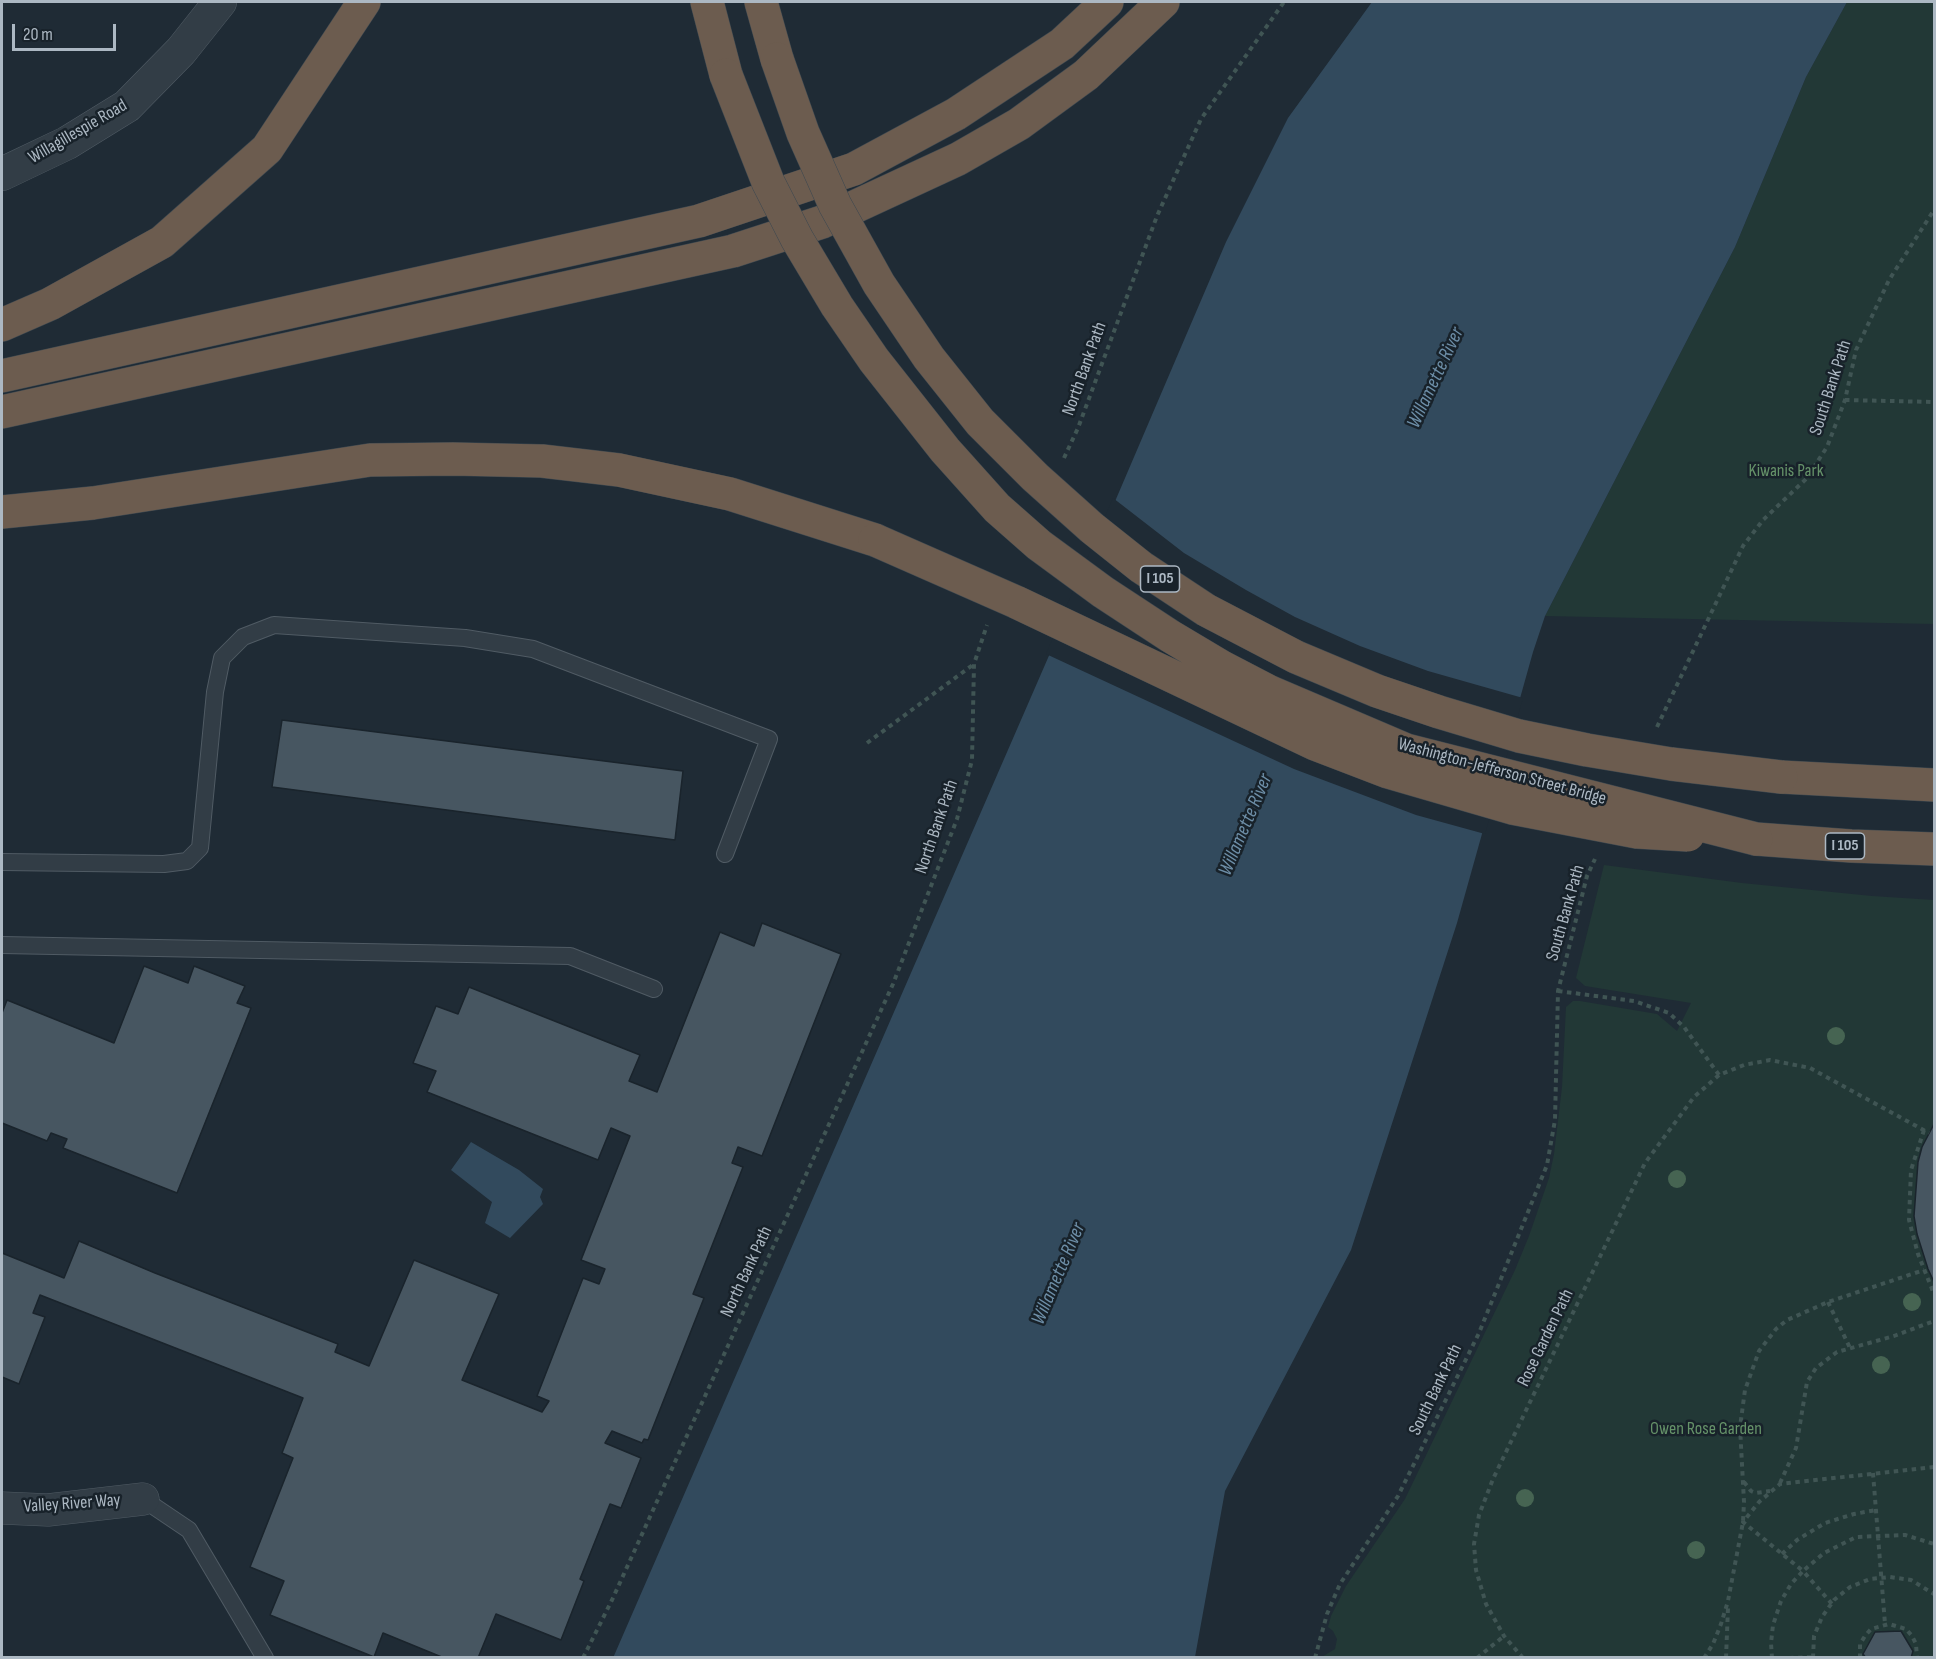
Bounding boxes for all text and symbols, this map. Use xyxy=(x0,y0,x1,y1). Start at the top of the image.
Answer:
scale bar xyxy=(15,12,118,50)
text: 20 m xyxy=(23,24,53,45)
street label: Willagillespie Road xyxy=(25,95,131,169)
street label: North Bank Path xyxy=(1058,319,1112,419)
water label: Willamette River xyxy=(1402,324,1470,432)
street label: South Bank Path xyxy=(1805,338,1857,438)
park label: Kiwanis Park xyxy=(1748,460,1824,482)
road number: I 105 xyxy=(1140,566,1180,592)
street label: Washington-Jefferson Street Bridge xyxy=(1396,734,1608,810)
water label: Willamette River xyxy=(1214,770,1278,880)
street label: North Bank Path xyxy=(911,777,963,877)
road number: I 105 xyxy=(1826,833,1864,859)
street label: South Bank Path xyxy=(1542,863,1590,963)
water label: Willamette River xyxy=(1027,1219,1091,1329)
street label: North Bank Path xyxy=(717,1223,777,1321)
street label: Rose Garden Path xyxy=(1513,1286,1579,1390)
street label: South Bank Path xyxy=(1405,1341,1467,1439)
park label: Owen Rose Garden xyxy=(1650,1418,1762,1440)
street label: Valley River Way xyxy=(23,1490,121,1518)

